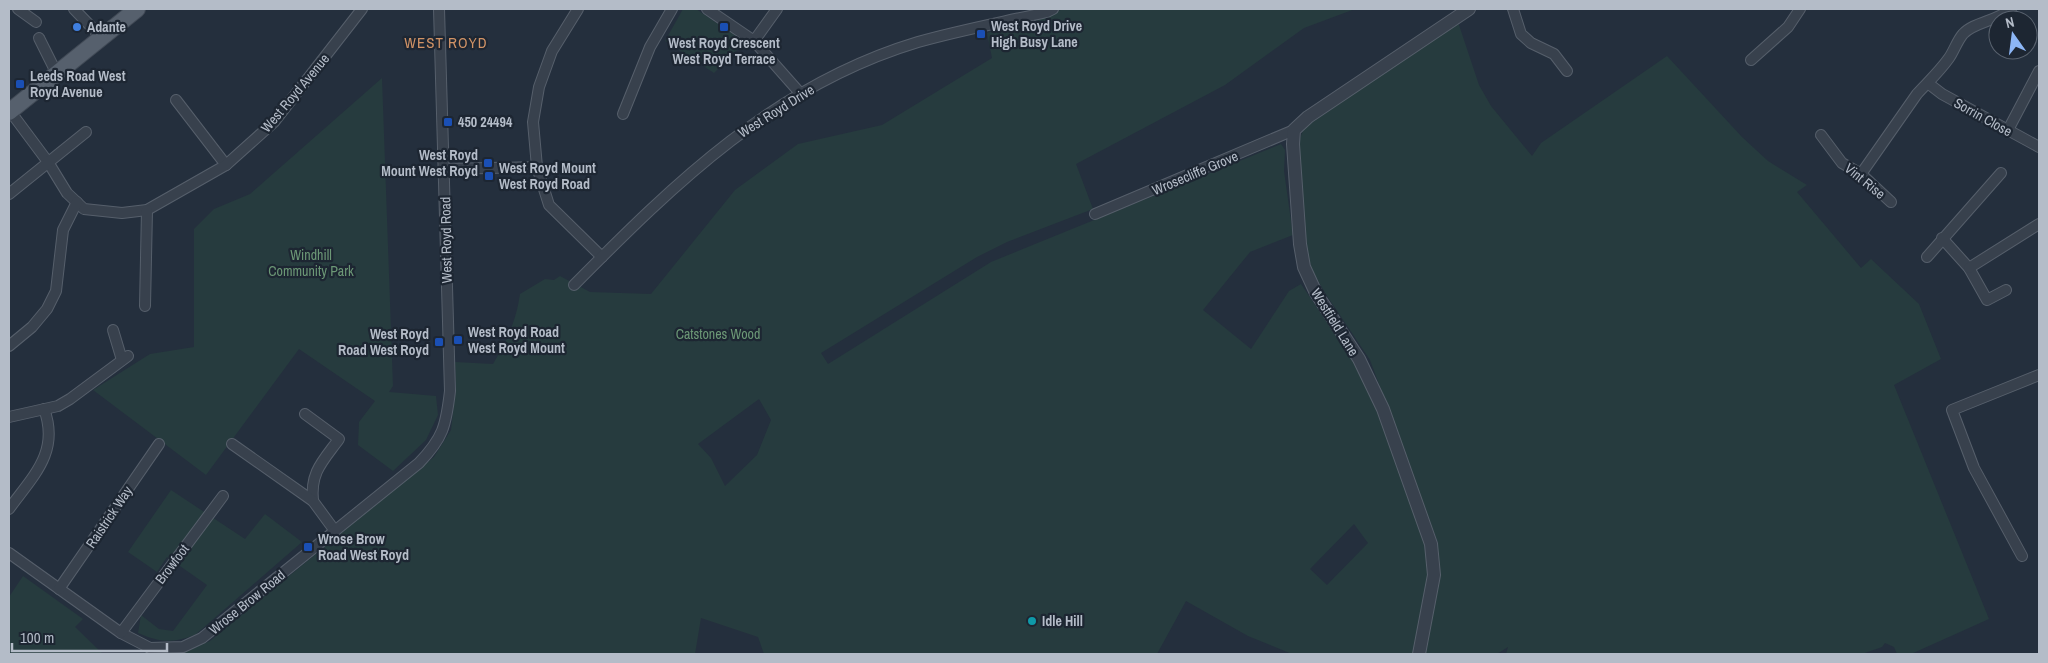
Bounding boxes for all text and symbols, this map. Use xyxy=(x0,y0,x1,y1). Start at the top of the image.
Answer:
north arrow xyxy=(1988,10,2038,60)
text: N xyxy=(2004,13,2016,32)
place label: West Royd Drive High Busy Lane xyxy=(991,17,1082,51)
place label: Adante xyxy=(87,18,126,36)
marker: Adante xyxy=(71,21,83,33)
marker: West Royd Crescent West Royd Terrace xyxy=(718,21,730,33)
marker: West Royd Drive High Busy Lane xyxy=(975,28,987,40)
district label: WEST ROYD xyxy=(404,32,488,53)
place label: West Royd Crescent West Royd Terrace xyxy=(668,34,780,68)
street label: West Royd Avenue xyxy=(257,50,333,136)
place label: Leeds Road West Royd Avenue xyxy=(30,67,126,101)
marker: Leeds Road West Royd Avenue xyxy=(14,78,26,90)
street label: West Royd Drive xyxy=(735,80,817,142)
street label: Sorrin Close xyxy=(1951,94,2015,140)
place label: 450 24494 xyxy=(458,113,513,131)
marker: 450 24494 xyxy=(442,116,454,128)
place label: West Royd Mount West Royd xyxy=(381,146,478,180)
street label: Wrosecliffe Grove xyxy=(1149,147,1241,199)
marker: West Royd Mount West Royd xyxy=(482,157,494,169)
place label: West Royd Mount West Royd Road xyxy=(499,159,596,193)
street label: Vint Rise xyxy=(1841,159,1889,203)
marker: West Royd Mount West Royd Road xyxy=(483,170,495,182)
street label: West Royd Road xyxy=(436,197,456,283)
park label: Windhill Community Park xyxy=(268,246,354,280)
street label: Westfield Lane xyxy=(1307,285,1363,359)
place label: West Royd Road West Royd Mount xyxy=(468,323,565,357)
place label: West Royd Road West Royd xyxy=(338,325,429,359)
park label: Catstones Wood xyxy=(676,325,760,343)
marker: West Royd Road West Royd Mount xyxy=(452,334,464,346)
marker: West Royd Road West Royd xyxy=(433,336,445,348)
street label: Raistrick Way xyxy=(82,482,136,551)
place label: Wrose Brow Road West Royd xyxy=(318,530,409,564)
street label: Browfoot xyxy=(151,540,193,588)
marker: Wrose Brow Road West Royd xyxy=(302,541,314,553)
street label: Wrose Brow Road xyxy=(205,566,289,638)
place label: Idle Hill xyxy=(1042,612,1083,630)
marker: Idle Hill xyxy=(1026,615,1038,627)
scale bar xyxy=(12,620,168,652)
text: 100 m xyxy=(20,627,54,648)

